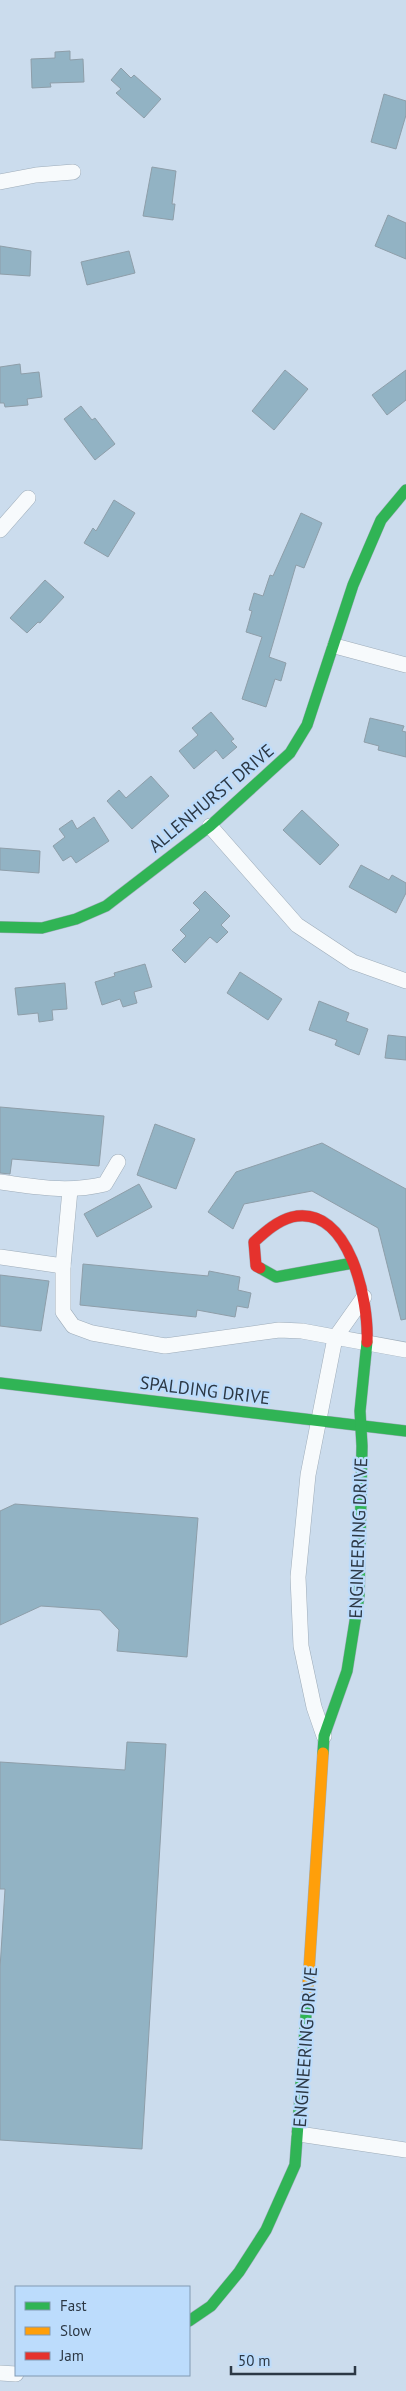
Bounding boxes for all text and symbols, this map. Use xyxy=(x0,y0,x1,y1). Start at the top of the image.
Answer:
street label: ALLENHURST DRIVE xyxy=(144,739,278,857)
street label: SPALDING DRIVE xyxy=(139,1371,271,1409)
street label: ENGINEERING DRIVE xyxy=(344,1457,372,1619)
street label: ENGINEERING DRIVE xyxy=(288,1966,322,2128)
legend xyxy=(15,2286,190,2376)
text: Fast xyxy=(60,2296,87,2315)
text: Slow xyxy=(60,2321,91,2340)
scale bar xyxy=(231,2344,355,2376)
text: Jam xyxy=(59,2346,84,2365)
text: 50 m xyxy=(238,2351,271,2370)

